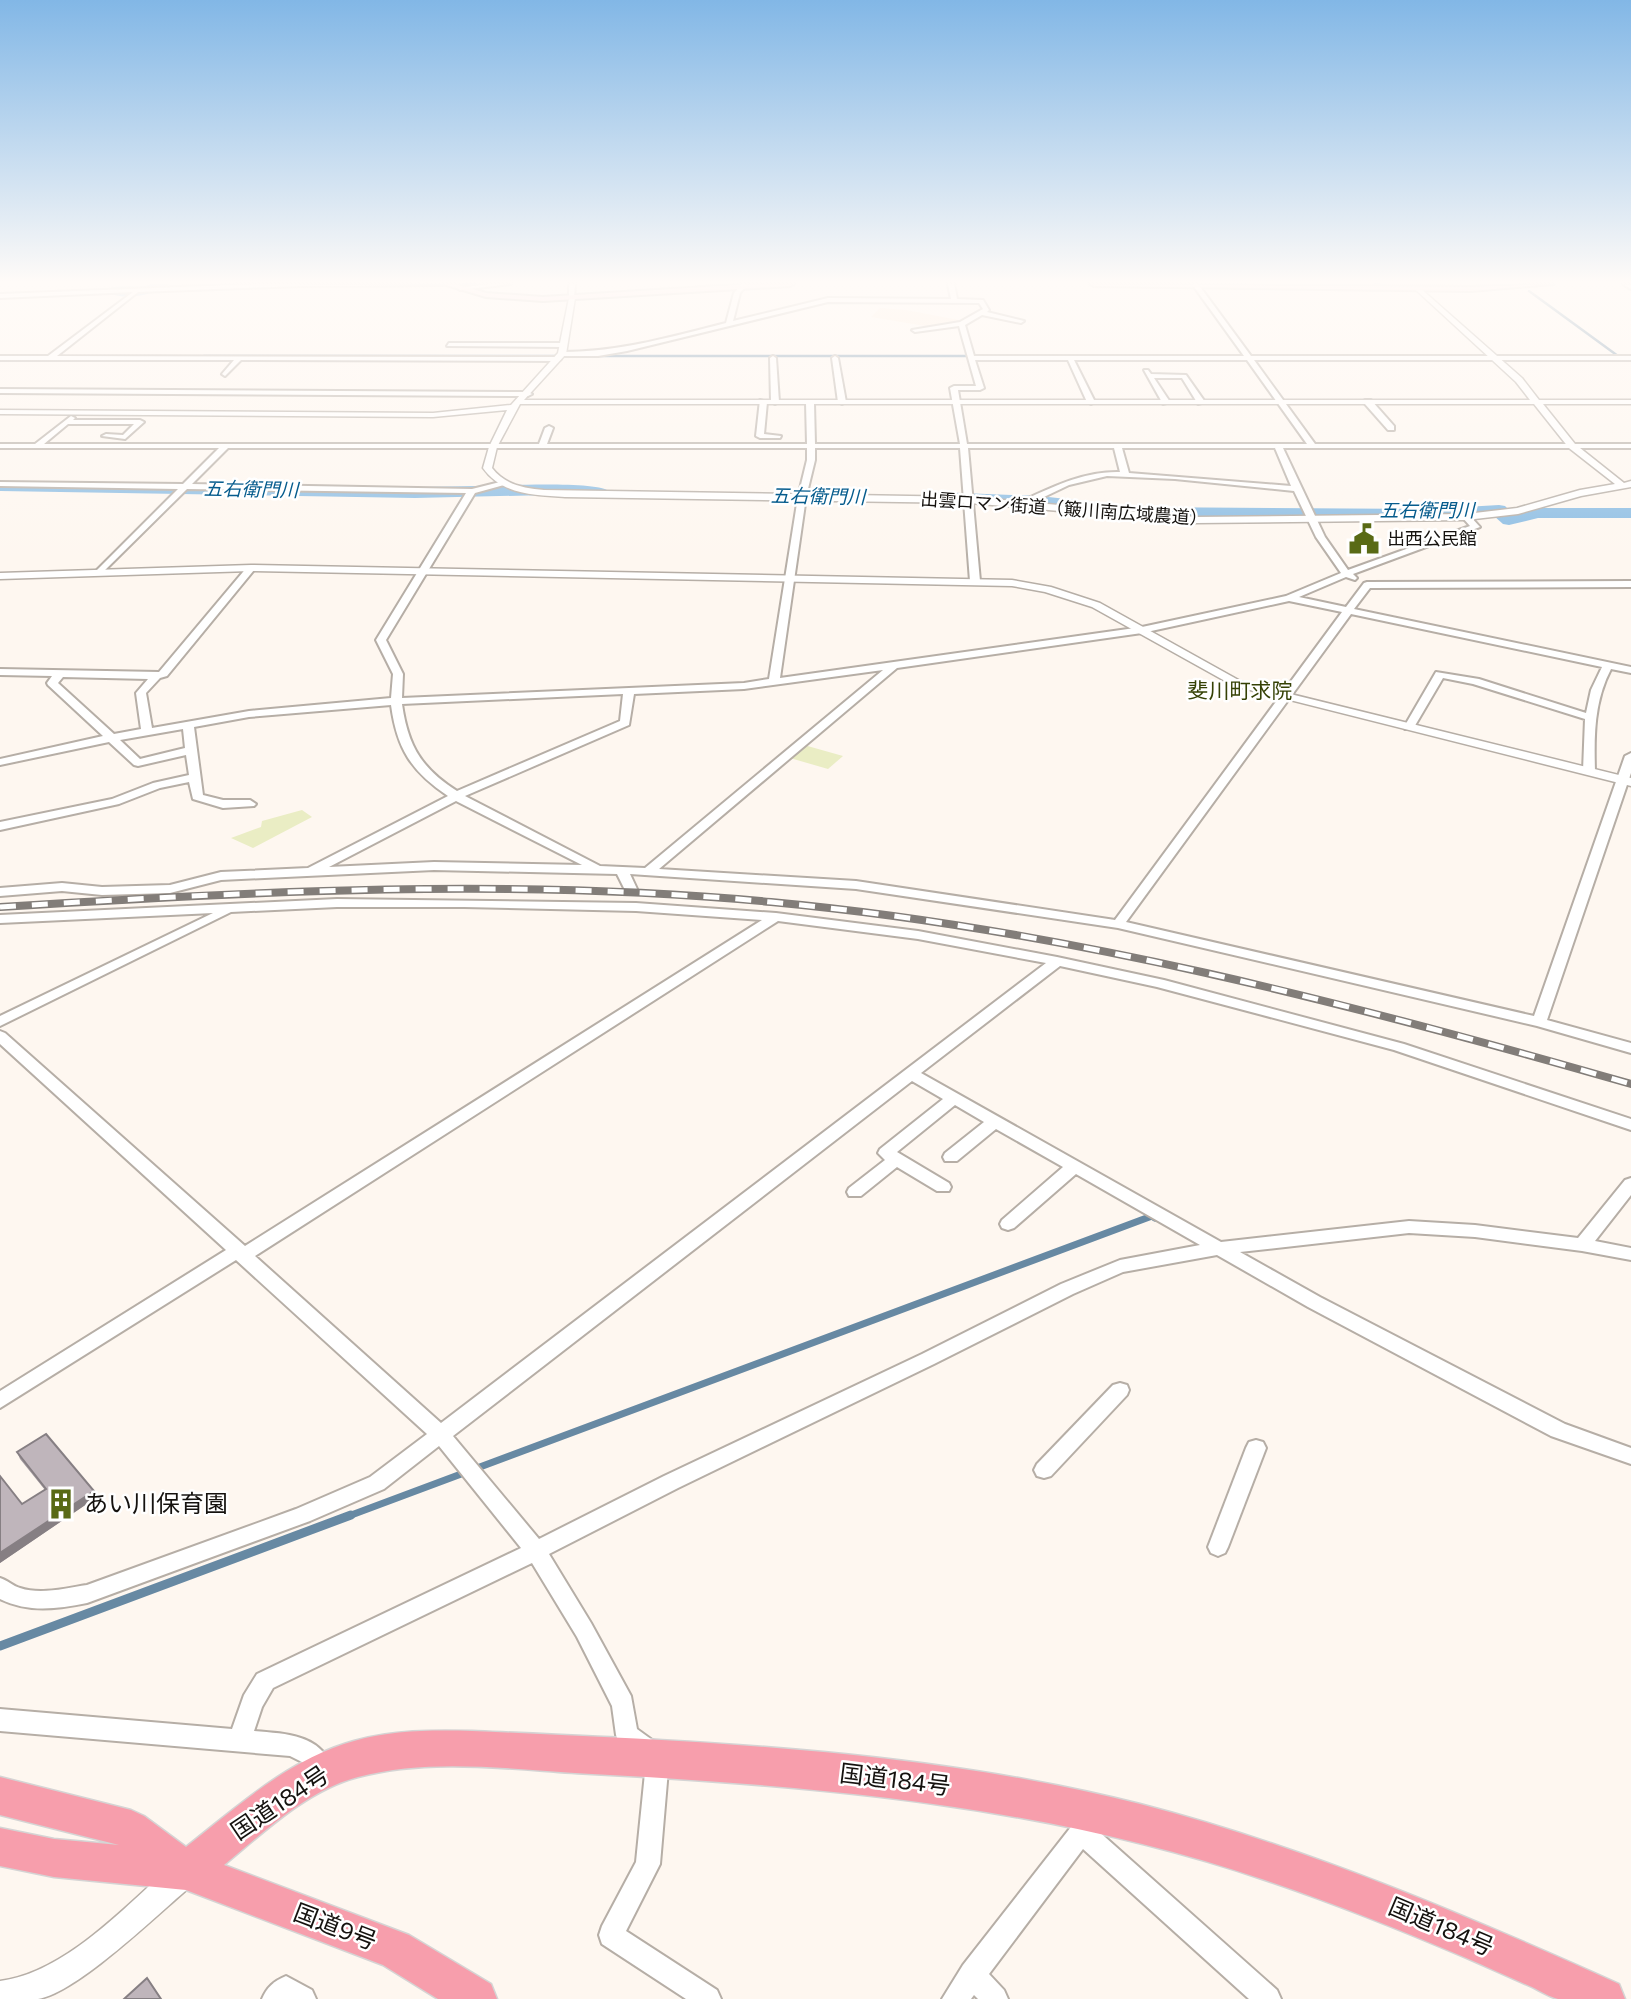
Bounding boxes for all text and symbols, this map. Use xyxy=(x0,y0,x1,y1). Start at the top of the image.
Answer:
water label: 五右衛門川 xyxy=(203,476,301,501)
water label: 五右衛門川 xyxy=(770,483,868,508)
street label: 出雲ロマン街道（簸川南広域農道） xyxy=(920,487,1208,529)
water label: 五右衛門川 xyxy=(1379,498,1476,521)
public building icon: 出西公民館 xyxy=(1347,522,1381,556)
place label: 出西公民館 xyxy=(1387,527,1477,549)
district label: 斐川町求院 xyxy=(1188,677,1293,702)
building icon: あい川保育園 xyxy=(44,1487,78,1521)
place label: あい川保育園 xyxy=(84,1488,228,1517)
street label: 国道184号 xyxy=(838,1757,952,1800)
street label: 国道184号 xyxy=(225,1759,333,1845)
street label: 国道184号 xyxy=(1385,1891,1498,1961)
street label: 国道9号 xyxy=(290,1897,381,1955)

